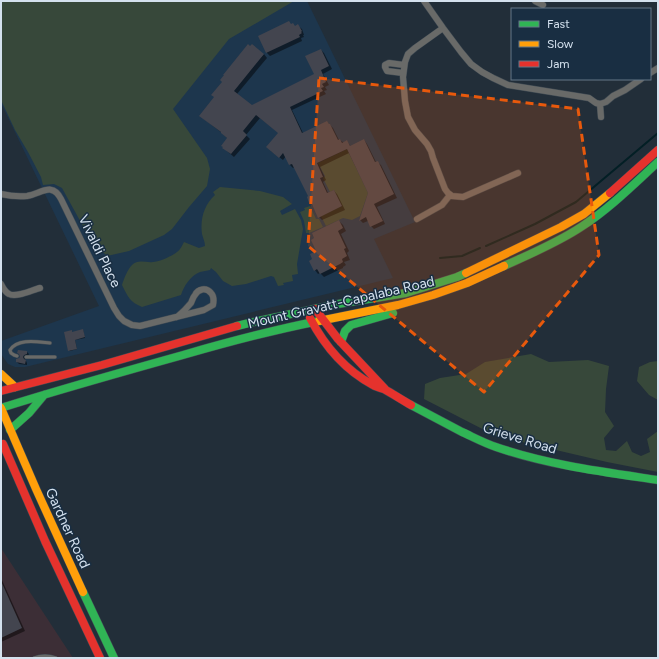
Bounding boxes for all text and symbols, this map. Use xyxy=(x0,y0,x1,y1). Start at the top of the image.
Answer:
legend xyxy=(511,8,651,80)
text: Fast xyxy=(547,17,570,31)
text: Slow xyxy=(547,37,574,51)
text: Jam xyxy=(547,57,570,71)
street label: Vivaldi Place xyxy=(75,212,125,291)
street label: Mount Gravatt-Capalaba Road xyxy=(246,273,436,332)
street label: Grieve Road xyxy=(481,419,559,458)
street label: Gardner Road xyxy=(42,485,94,571)

